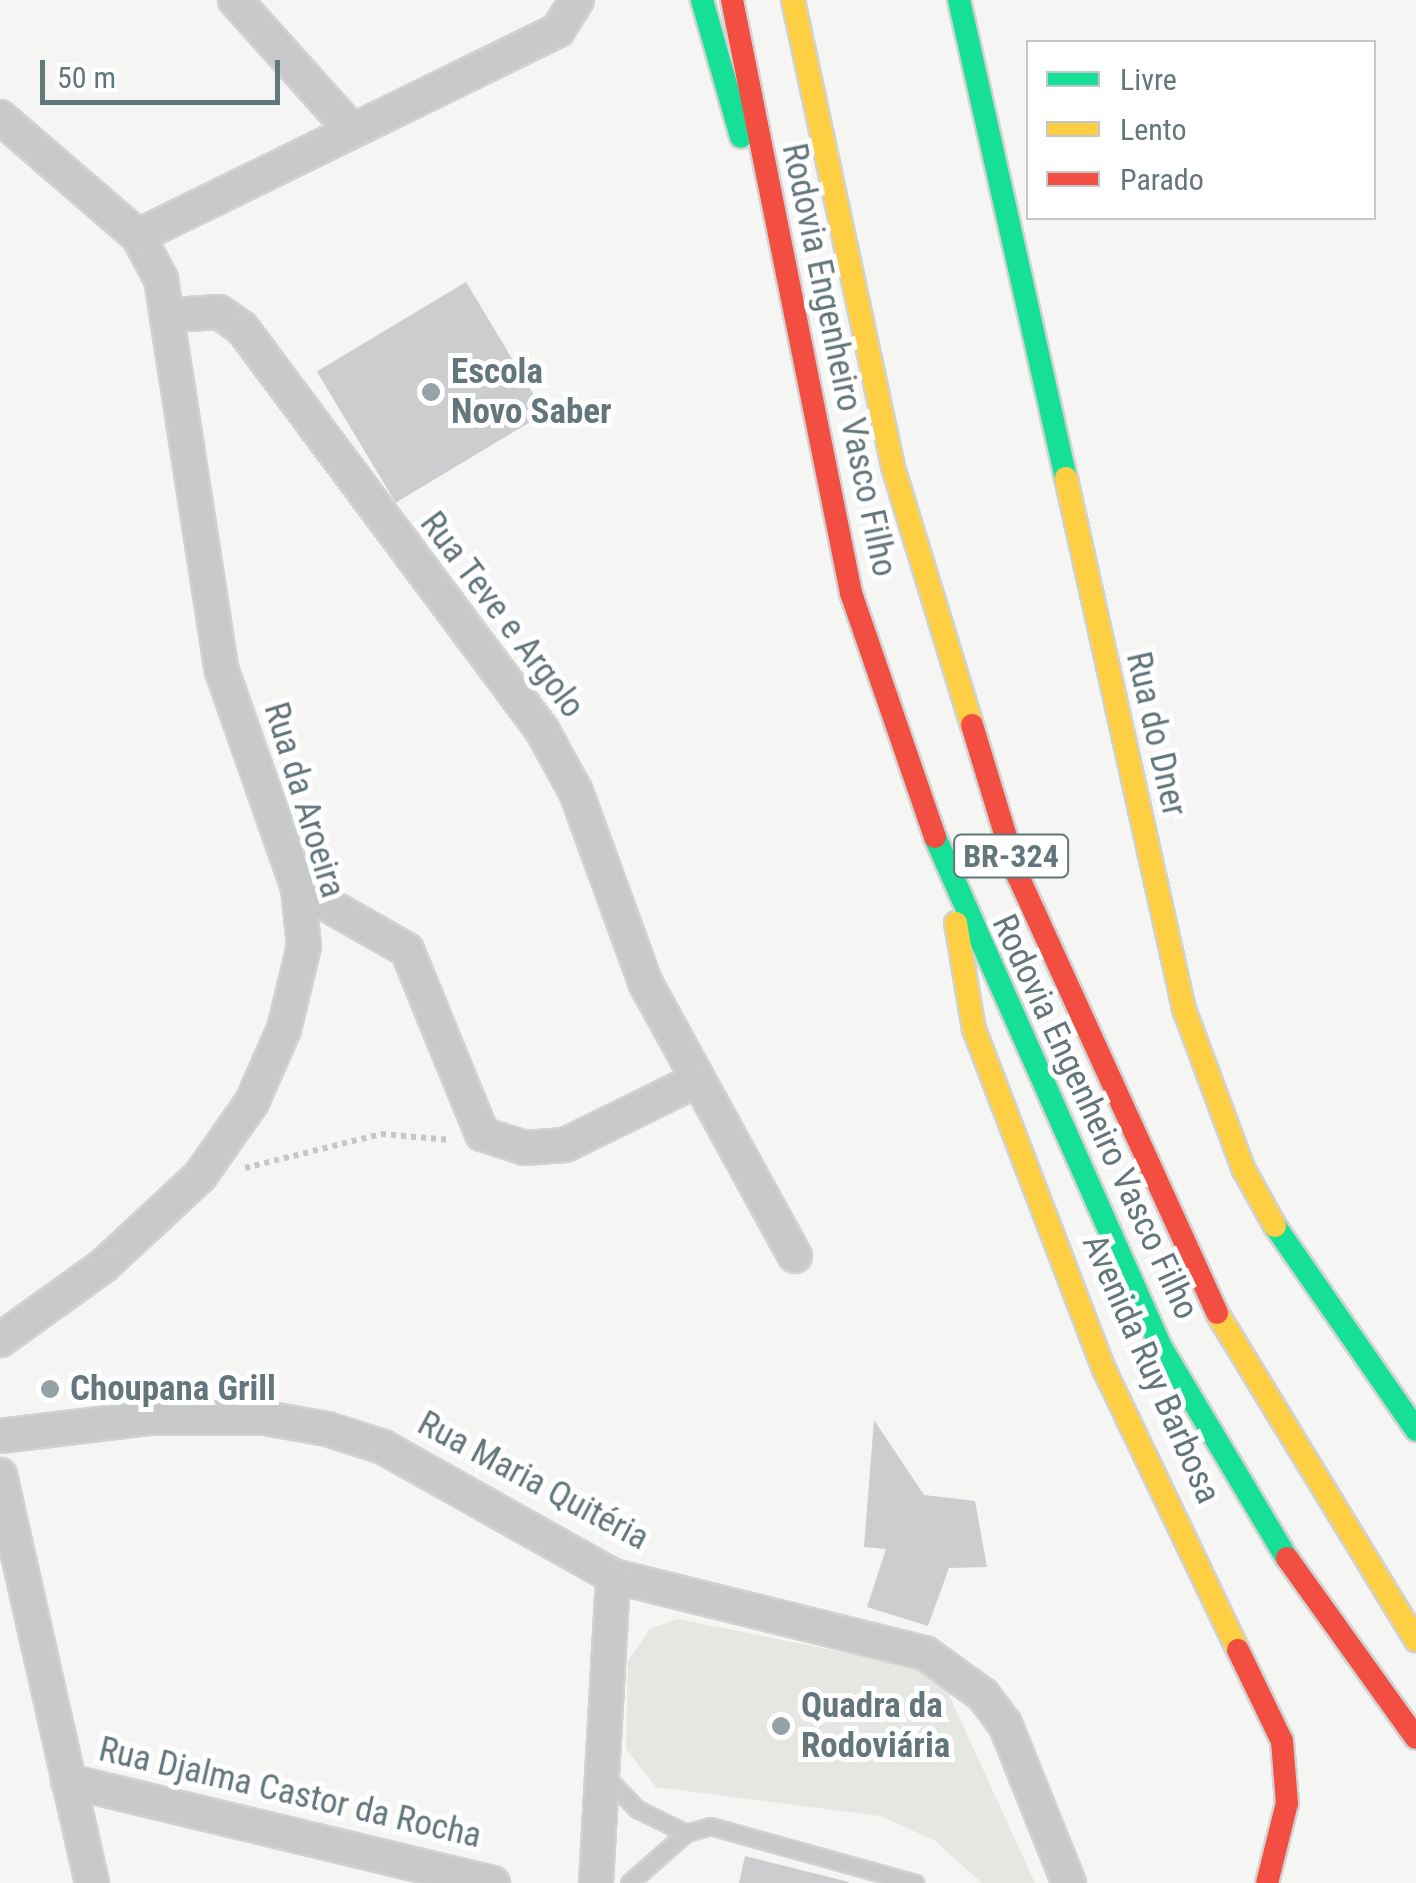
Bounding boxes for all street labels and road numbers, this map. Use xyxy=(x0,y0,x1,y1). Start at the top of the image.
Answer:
street label: Rodovia Engenheiro Vasco Filho xyxy=(773,140,905,580)
street label: Rua Teve e Argolo xyxy=(411,503,593,727)
street label: Rua do Dner xyxy=(1117,648,1195,820)
street label: Rua da Aroeira xyxy=(254,697,354,903)
road number: BR-324 xyxy=(951,829,1071,883)
street label: Rodovia Engenheiro Vasco Filho xyxy=(983,908,1207,1326)
street label: Avenida Ruy Barbosa xyxy=(1073,1228,1229,1510)
street label: Rua Maria Quitéria xyxy=(410,1403,656,1559)
street label: Rua Djalma Castor da Rocha xyxy=(95,1729,485,1857)

